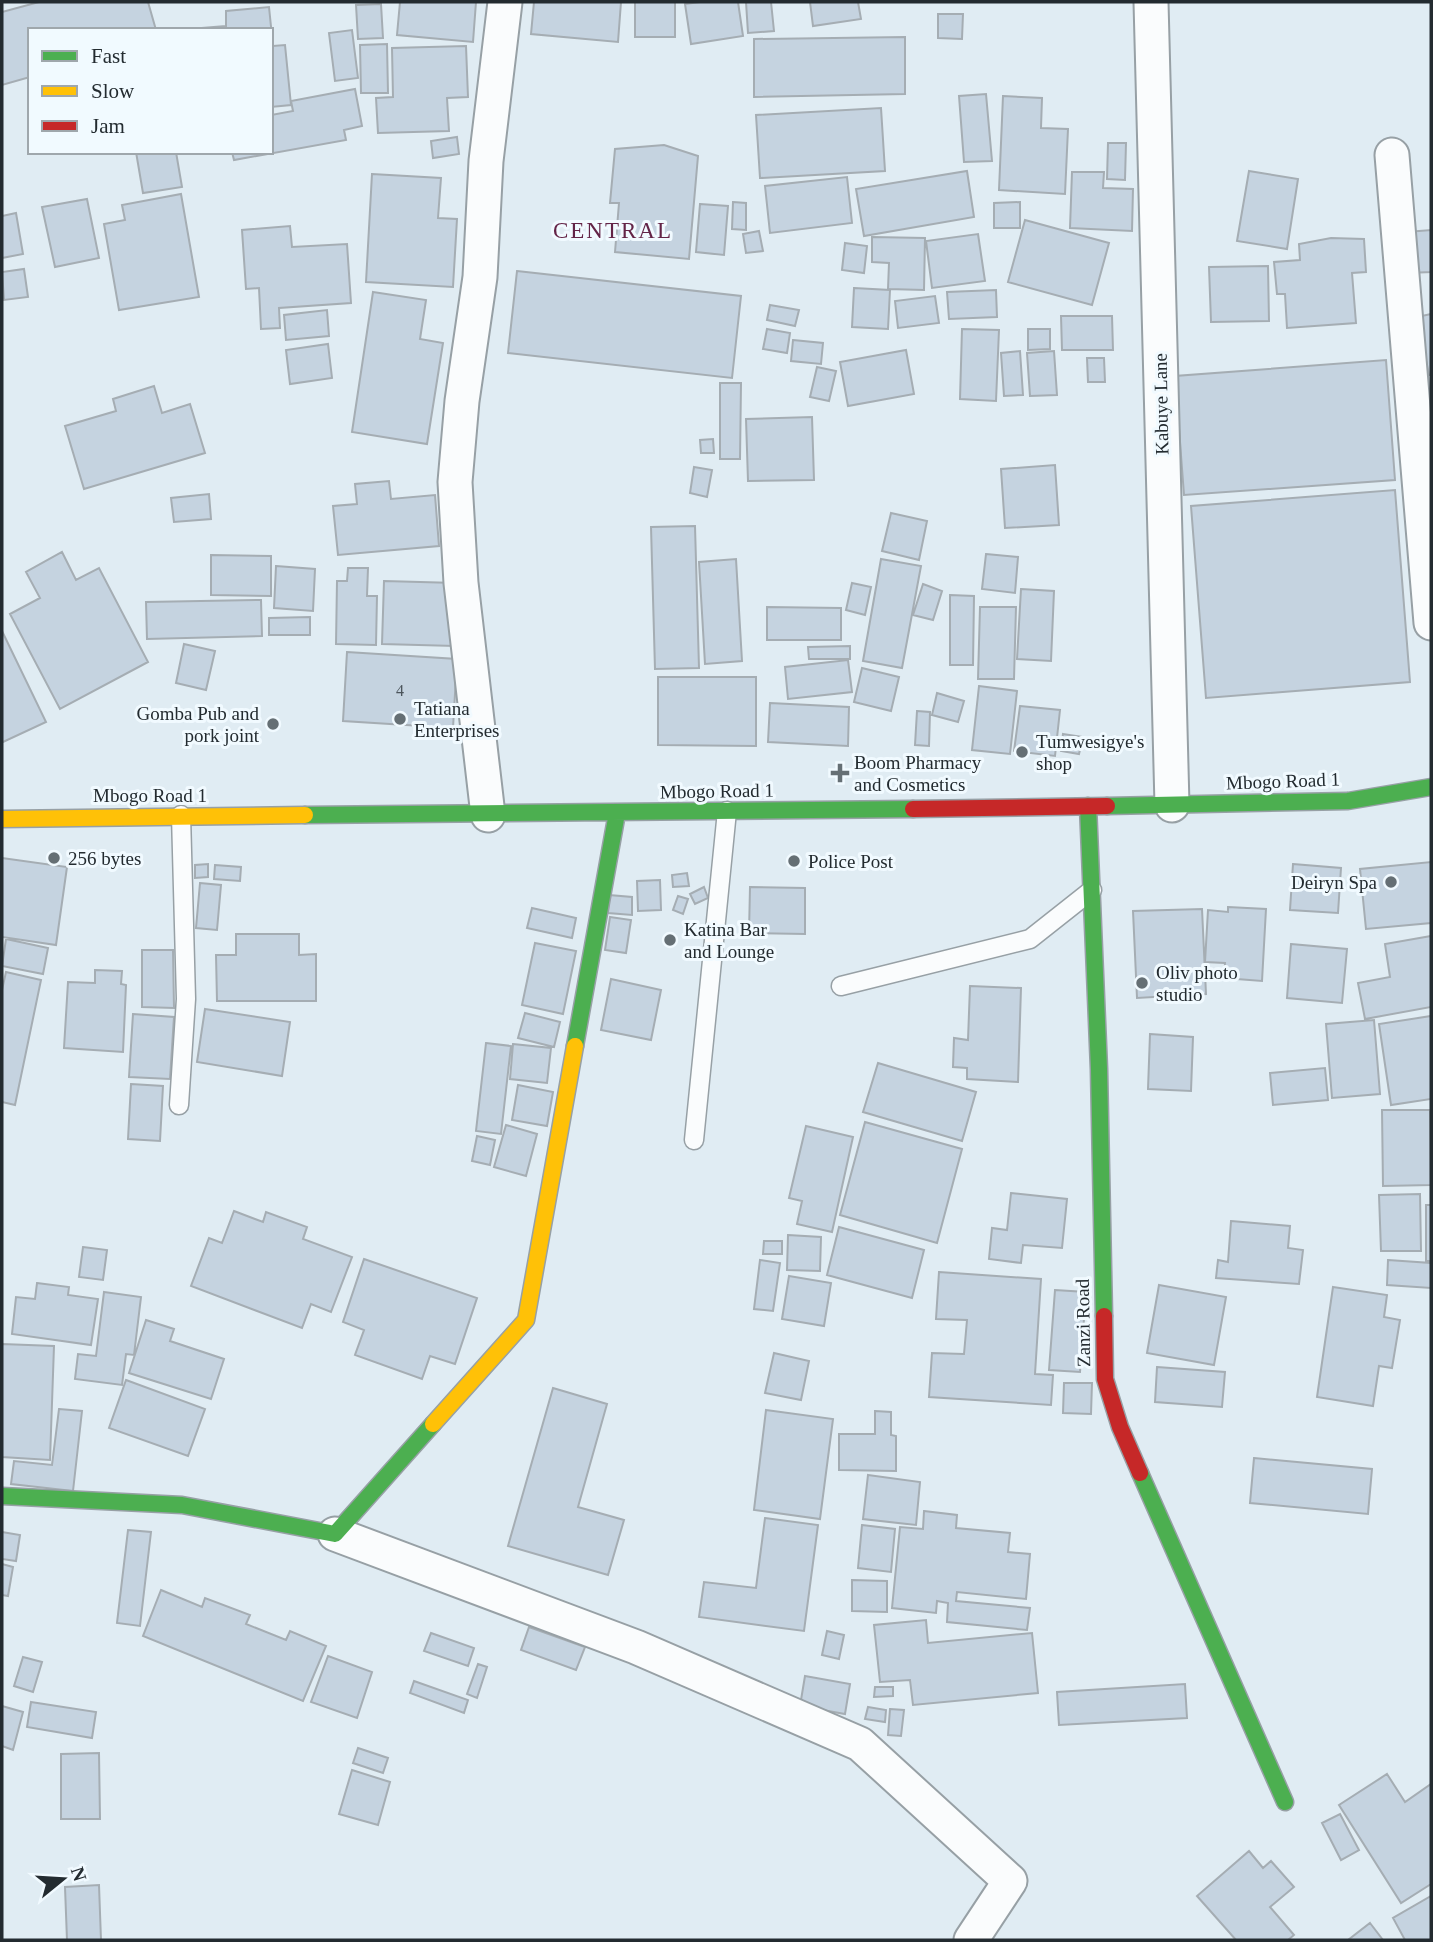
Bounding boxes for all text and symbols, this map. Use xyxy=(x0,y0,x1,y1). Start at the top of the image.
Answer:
legend xyxy=(28,28,273,154)
text: Fast xyxy=(91,44,126,68)
text: Slow xyxy=(91,79,135,103)
text: Jam xyxy=(91,114,125,138)
district label: CENTRAL xyxy=(553,218,673,243)
street label: Kabuye Lane xyxy=(1150,353,1172,455)
house number: 4 xyxy=(396,682,404,699)
place label: Tatiana Enterprises xyxy=(414,698,499,741)
place label: Gomba Pub and pork joint xyxy=(137,703,260,746)
marker: Tatiana Enterprises xyxy=(392,711,408,727)
marker: Gomba Pub and pork joint xyxy=(265,716,281,732)
place label: Tumwesigye's shop xyxy=(1036,731,1144,774)
marker: Tumwesigye's shop xyxy=(1014,744,1030,760)
place label: Boom Pharmacy and Cosmetics xyxy=(854,752,982,795)
marker: Boom Pharmacy and Cosmetics xyxy=(832,765,848,781)
street label: Mbogo Road 1 xyxy=(1226,769,1340,793)
street label: Mbogo Road 1 xyxy=(660,780,774,802)
street label: Mbogo Road 1 xyxy=(93,785,207,806)
place label: 256 bytes xyxy=(68,848,141,869)
marker: 256 bytes xyxy=(46,850,62,866)
place label: Police Post xyxy=(808,851,894,872)
marker: Police Post xyxy=(786,853,802,869)
place label: Deiryn Spa xyxy=(1291,872,1378,893)
marker: Deiryn Spa xyxy=(1383,874,1399,890)
place label: Katina Bar and Lounge xyxy=(684,919,774,962)
marker: Katina Bar and Lounge xyxy=(662,932,678,948)
place label: Oliv photo studio xyxy=(1156,962,1238,1005)
marker: Oliv photo studio xyxy=(1134,975,1150,991)
street label: Zanzi Road xyxy=(1072,1278,1094,1367)
north arrow xyxy=(28,1844,98,1914)
text: N xyxy=(67,1864,91,1884)

